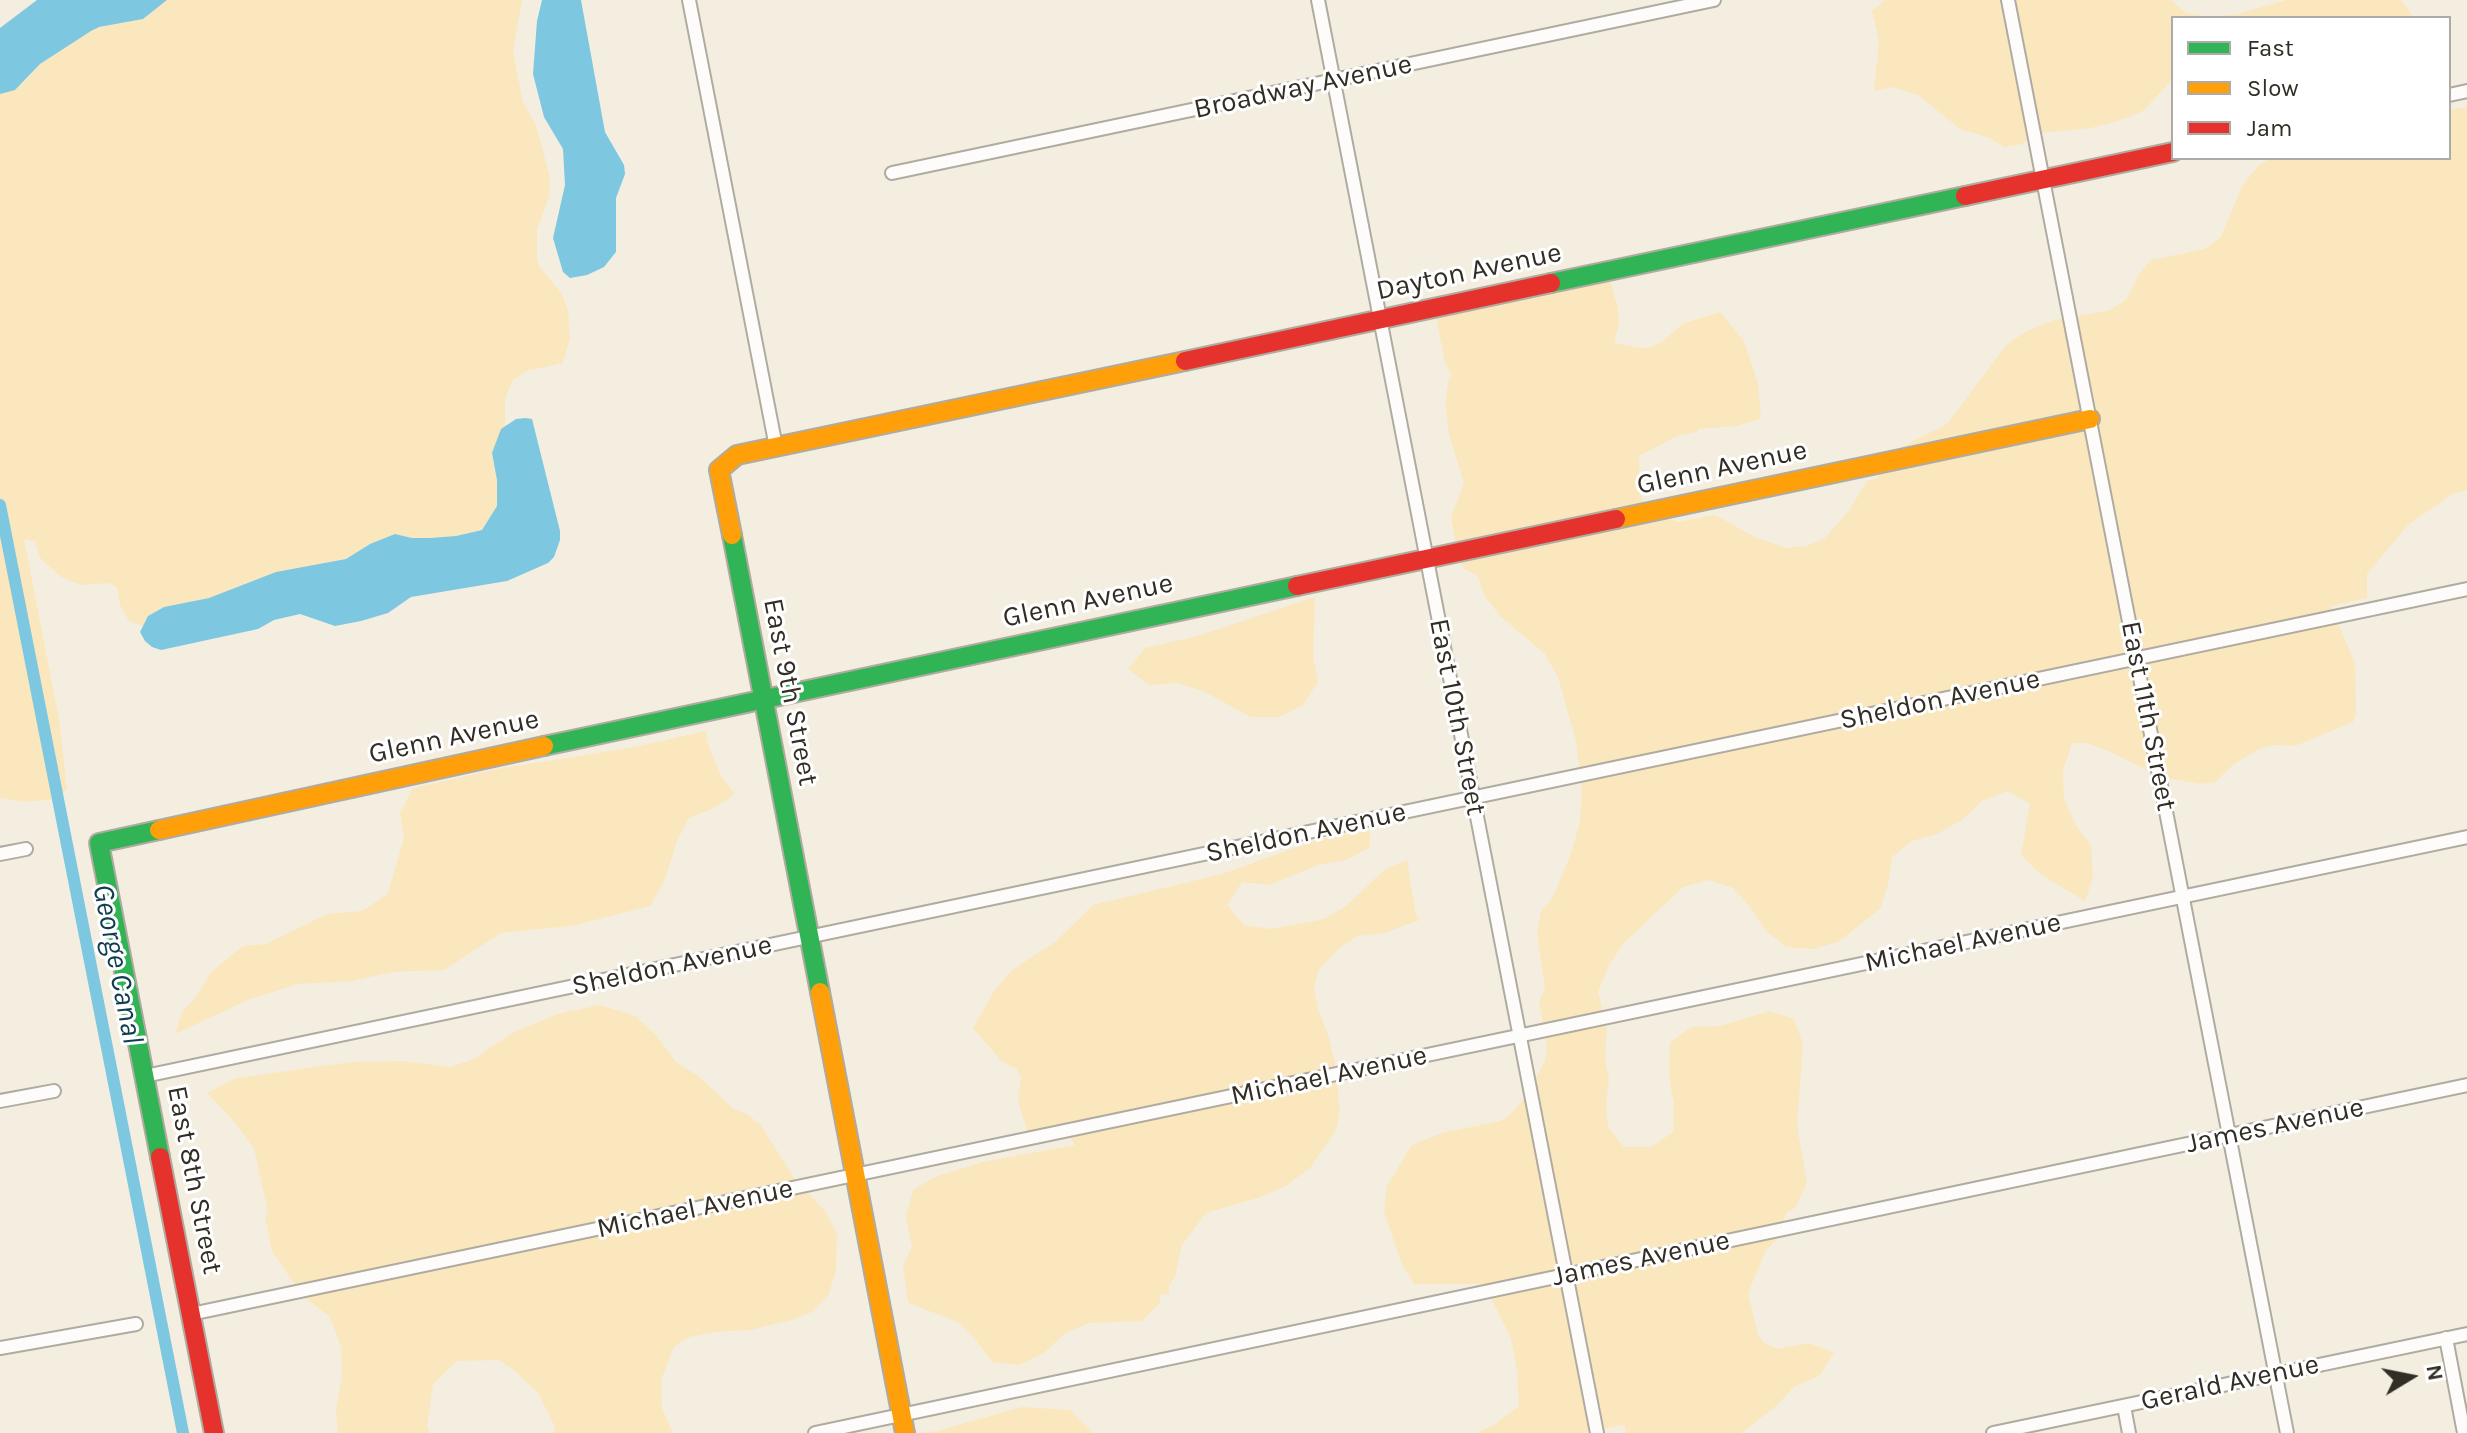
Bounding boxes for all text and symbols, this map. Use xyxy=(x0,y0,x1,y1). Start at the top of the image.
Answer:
legend xyxy=(2171,16,2451,160)
text: Fast xyxy=(2247,34,2294,62)
street label: Broadway Avenue xyxy=(1191,47,1415,127)
text: Slow xyxy=(2247,74,2299,102)
text: Jam xyxy=(2247,114,2292,142)
street label: Dayton Avenue xyxy=(1373,236,1565,308)
street label: Glenn Avenue xyxy=(1634,434,1810,502)
street label: Glenn Avenue xyxy=(1000,567,1176,635)
street label: East 9th Street xyxy=(755,595,825,789)
street label: East 10th Street xyxy=(1421,616,1493,818)
street label: East 11th Street xyxy=(2113,618,2183,814)
street label: Sheldon Avenue xyxy=(1837,662,2043,738)
street label: Glenn Avenue xyxy=(366,703,542,771)
street label: Sheldon Avenue xyxy=(1203,795,1409,871)
water label: George Canal xyxy=(84,881,150,1047)
street label: Michael Avenue xyxy=(1862,906,2064,980)
street label: Sheldon Avenue xyxy=(569,928,775,1004)
street label: Michael Avenue xyxy=(1228,1039,1430,1113)
street label: East 8th Street xyxy=(159,1083,229,1277)
street label: James Avenue xyxy=(2183,1091,2367,1161)
street label: Michael Avenue xyxy=(594,1172,796,1246)
street label: James Avenue xyxy=(1549,1224,1733,1294)
north arrow xyxy=(2371,1337,2451,1417)
street label: Gerald Avenue xyxy=(2138,1348,2322,1418)
text: N xyxy=(2420,1363,2449,1383)

